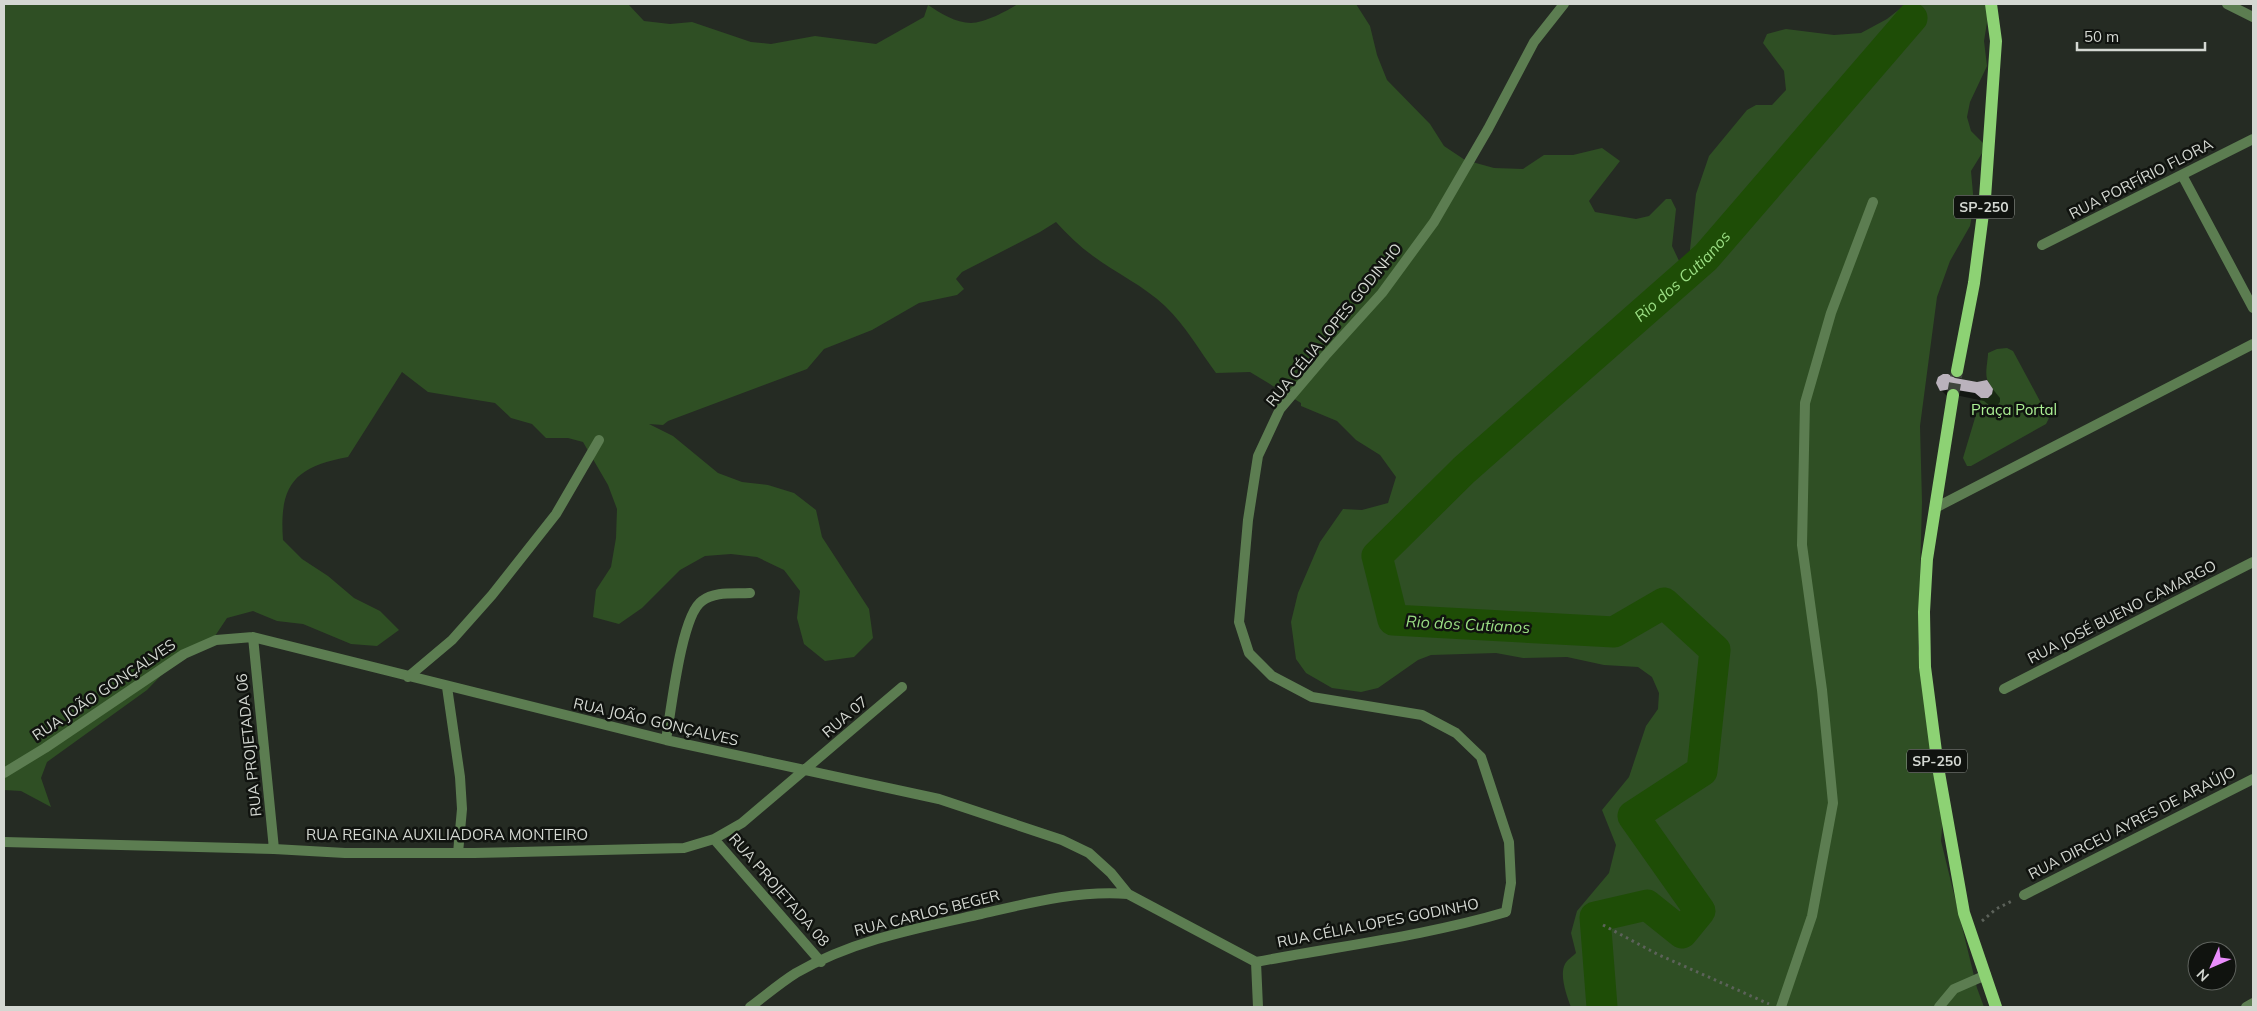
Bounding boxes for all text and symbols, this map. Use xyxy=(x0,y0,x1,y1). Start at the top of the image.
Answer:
scale bar xyxy=(2077,20,2204,52)
text: 50 m xyxy=(2084,27,2119,46)
street label: RUA PORFÍRIO FLORA xyxy=(2066,134,2216,223)
road number: SP-250 xyxy=(1954,196,2014,218)
water label: Rio dos Cutianos xyxy=(1630,226,1734,326)
street label: RUA CÉLIA LOPES GODINHO xyxy=(1262,239,1406,410)
park label: Praça Portal xyxy=(1971,400,2057,419)
street label: RUA JOSÉ BUENO CAMARGO xyxy=(2024,556,2219,668)
water label: Rio dos Cutianos xyxy=(1405,611,1531,637)
street label: RUA JOÃO GONÇALVES xyxy=(28,634,179,745)
street label: RUA PROJETADA 06 xyxy=(232,673,265,818)
street label: RUA 07 xyxy=(818,692,871,742)
street label: RUA JOÃO GONÇALVES xyxy=(572,693,741,750)
road number: SP-250 xyxy=(1907,749,1967,772)
street label: RUA DIRCEU AYRES DE ARAÚJO xyxy=(2025,762,2239,883)
street label: RUA REGINA AUXILIADORA MONTEIRO xyxy=(306,825,588,844)
street label: RUA PROJETADA 08 xyxy=(725,829,834,950)
street label: RUA CARLOS BEGER xyxy=(852,885,1002,940)
street label: RUA CÉLIA LOPES GODINHO xyxy=(1275,894,1480,951)
north arrow xyxy=(2187,941,2237,991)
text: N xyxy=(2193,965,2213,985)

